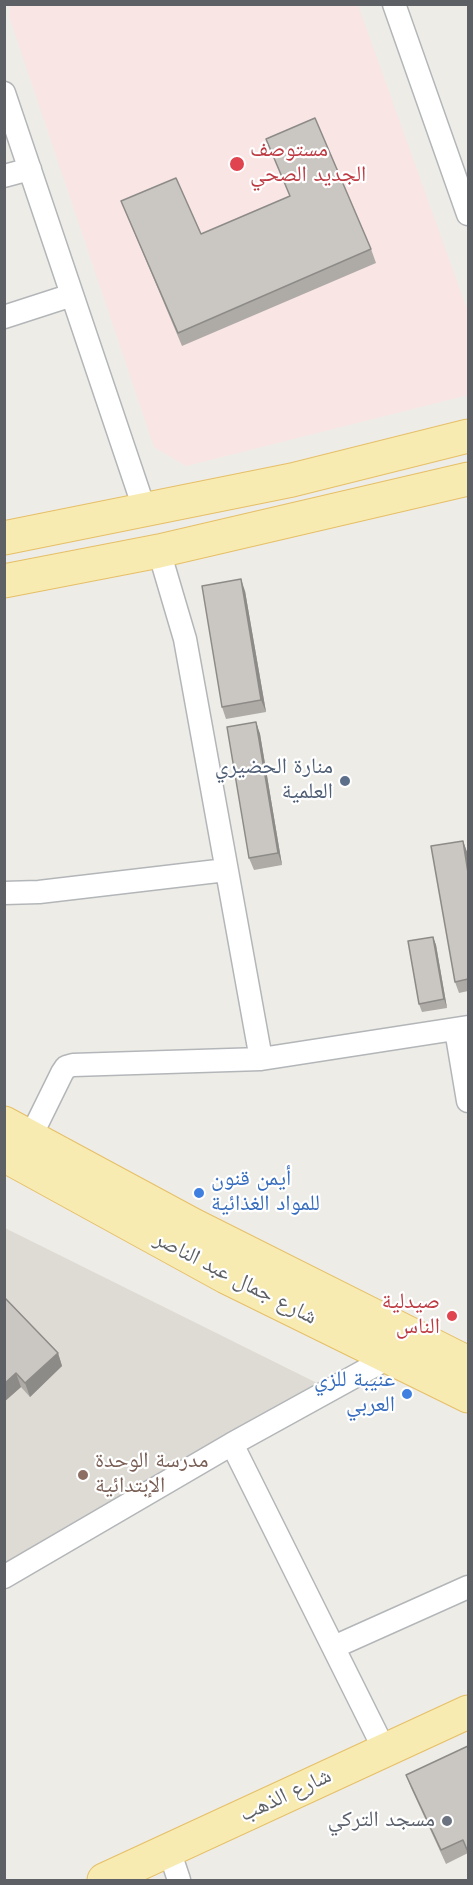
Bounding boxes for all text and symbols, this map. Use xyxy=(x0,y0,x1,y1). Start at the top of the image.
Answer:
place label: مستوصف الجديد الصحي xyxy=(250,138,366,190)
marker: مستوصف الجديد الصحي xyxy=(228,155,246,173)
place label: منارة الحضيري العلمية xyxy=(215,755,333,806)
marker: منارة الحضيري العلمية xyxy=(338,774,352,788)
place label: أيمن قنون للمواد الغذائية xyxy=(211,1167,320,1218)
marker: أيمن قنون للمواد الغذائية xyxy=(192,1186,206,1200)
street label: شارع جمال عبد الناصر xyxy=(149,1227,321,1331)
place label: صيدلية الناس xyxy=(382,1290,440,1342)
marker: صيدلية الناس xyxy=(445,1309,459,1323)
place label: عنيبة للزي العربي xyxy=(314,1368,395,1420)
marker: عنيبة للزي العربي xyxy=(400,1387,414,1401)
place label: مدرسة الوحدة الإبتدائية xyxy=(95,1449,209,1500)
marker: مدرسة الوحدة الإبتدائية xyxy=(76,1468,90,1482)
street label: شارع الذهب xyxy=(236,1763,336,1829)
place label: مسجد التركي xyxy=(328,1808,435,1834)
marker: مسجد التركي xyxy=(440,1814,454,1828)

